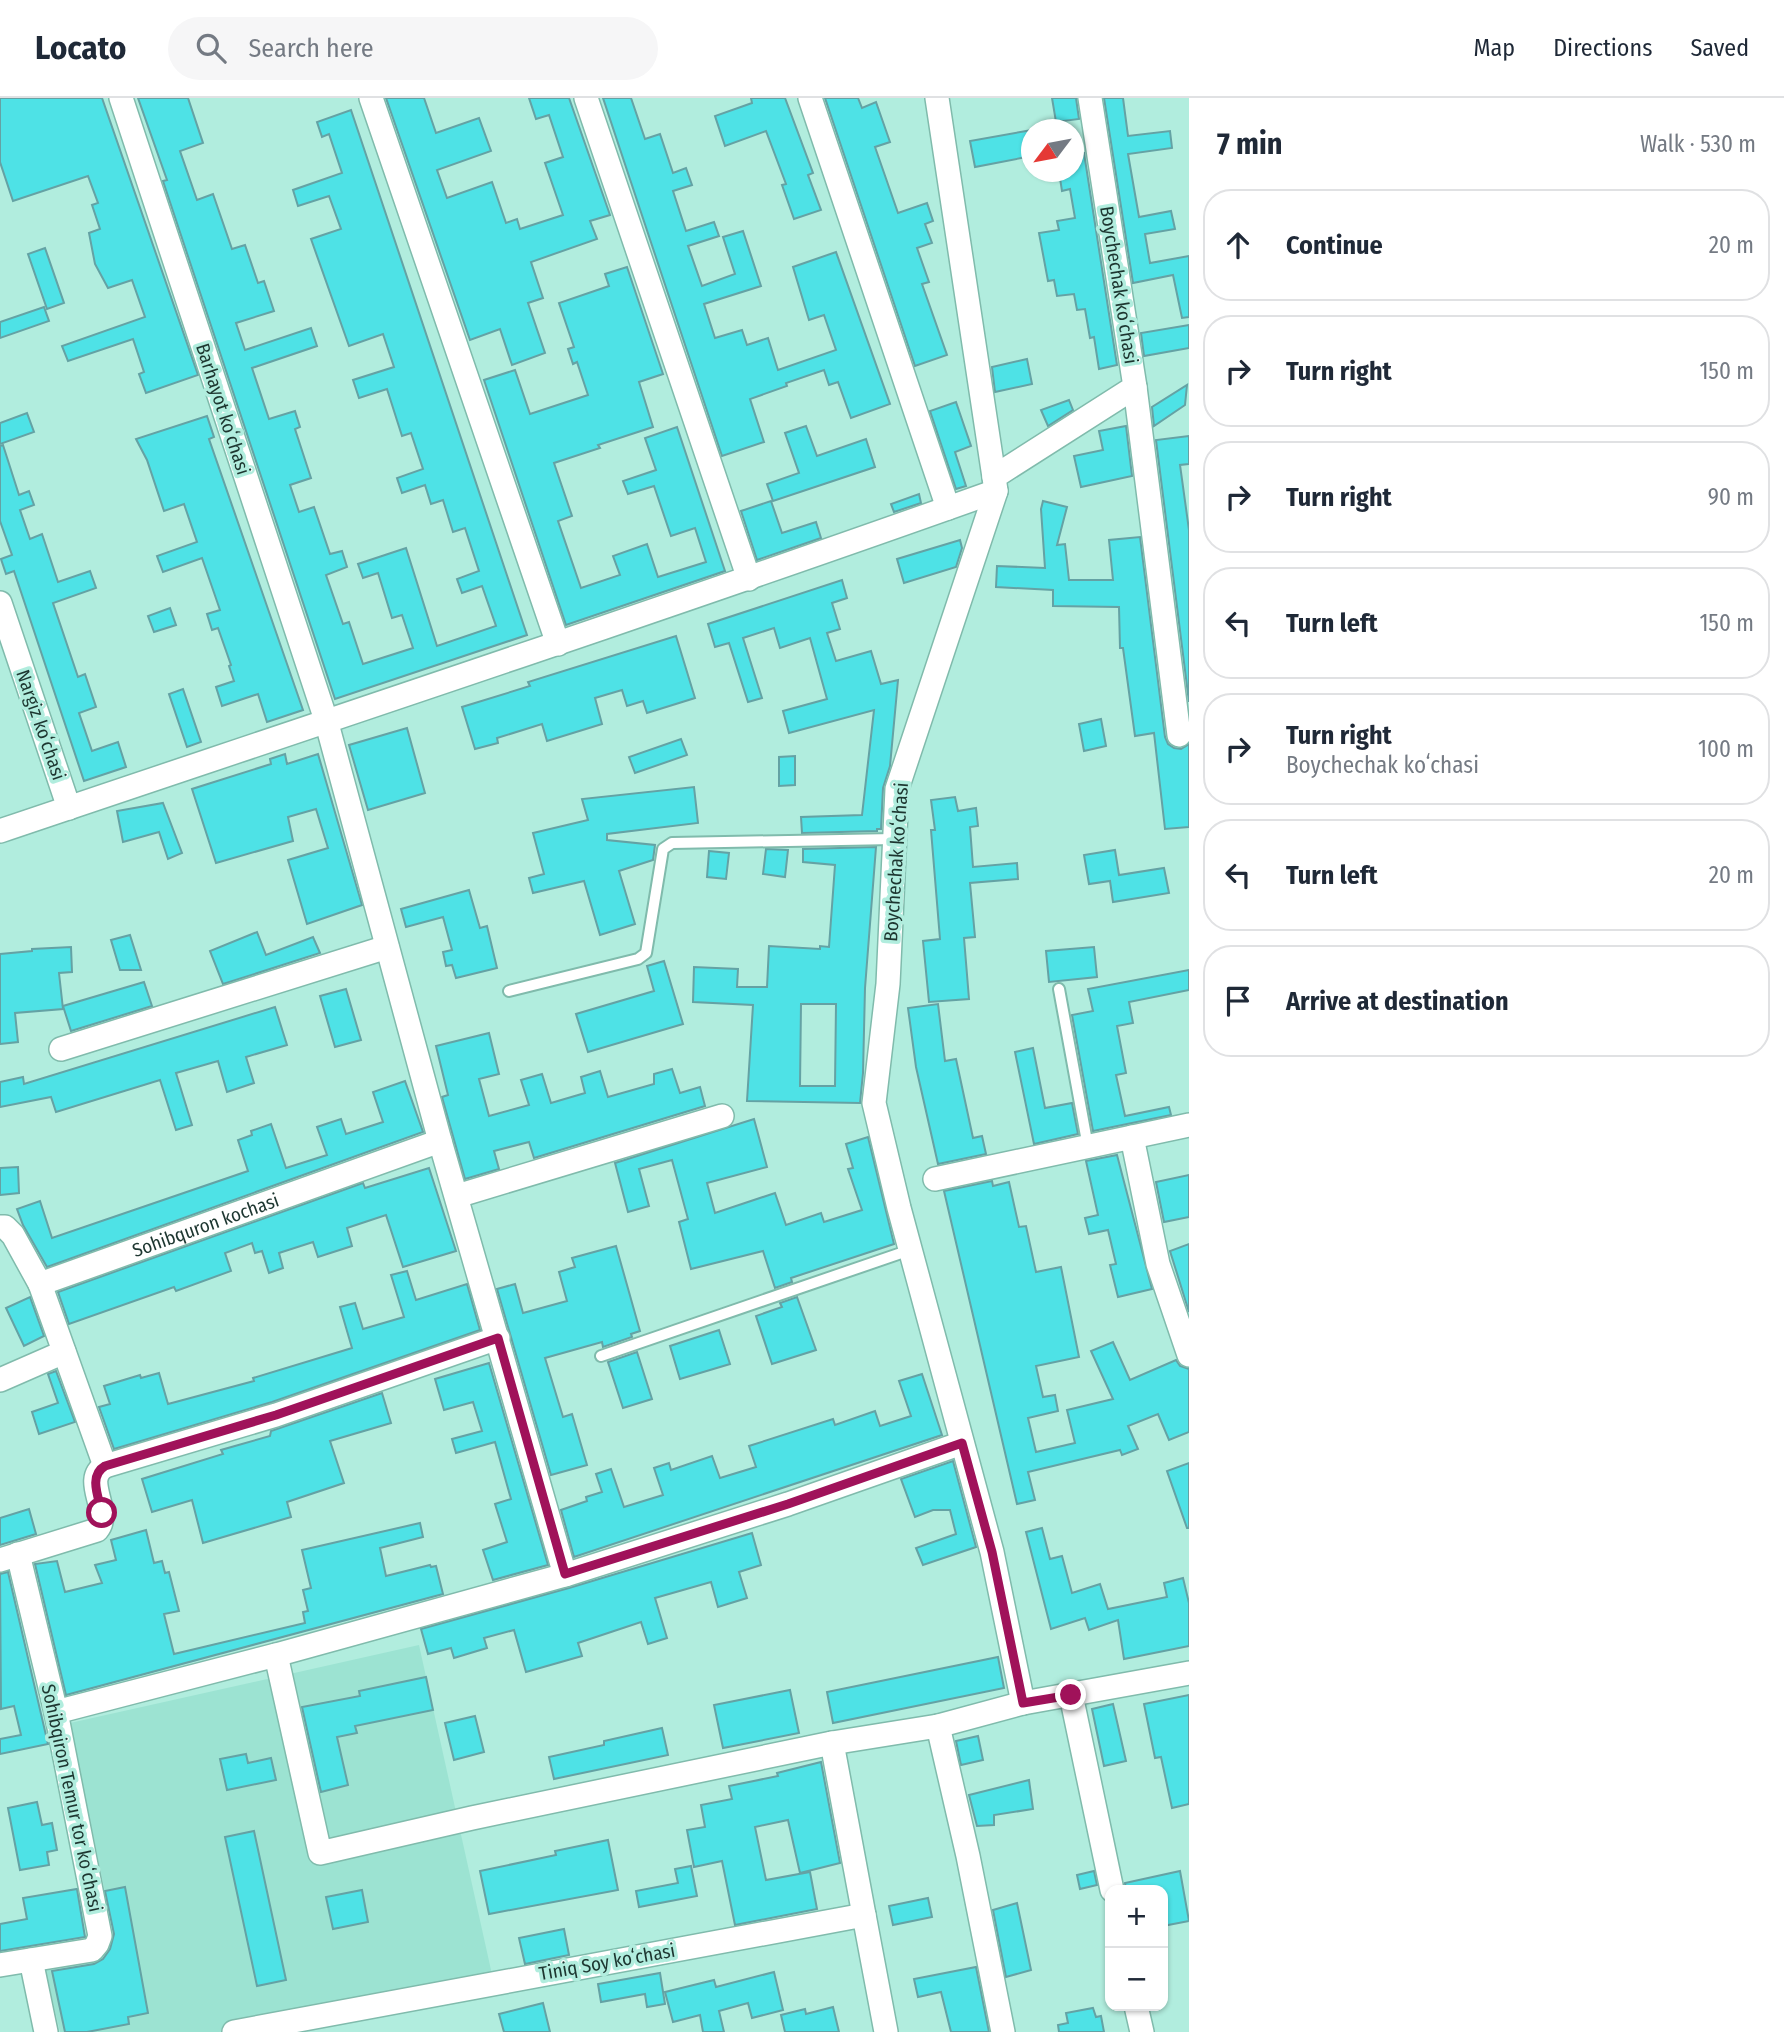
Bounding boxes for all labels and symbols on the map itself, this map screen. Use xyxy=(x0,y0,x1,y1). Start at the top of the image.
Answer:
north arrow xyxy=(1021,119,1084,182)
street label: Boychechak koʻchasi xyxy=(1095,204,1143,366)
street label: Barhayot koʻchasi xyxy=(191,340,255,478)
street label: Nargiz koʻchasi xyxy=(11,667,71,783)
street label: Boychechak koʻchasi xyxy=(879,782,913,942)
street label: Sohibquron kochasi xyxy=(129,1188,282,1262)
route start xyxy=(86,1497,117,1528)
route end xyxy=(1055,1679,1086,1710)
street label: Sohibqiron Temur tor koʻchasi xyxy=(37,1682,107,1914)
street label: Tiniq Soy koʻchasi xyxy=(537,1939,677,1985)

